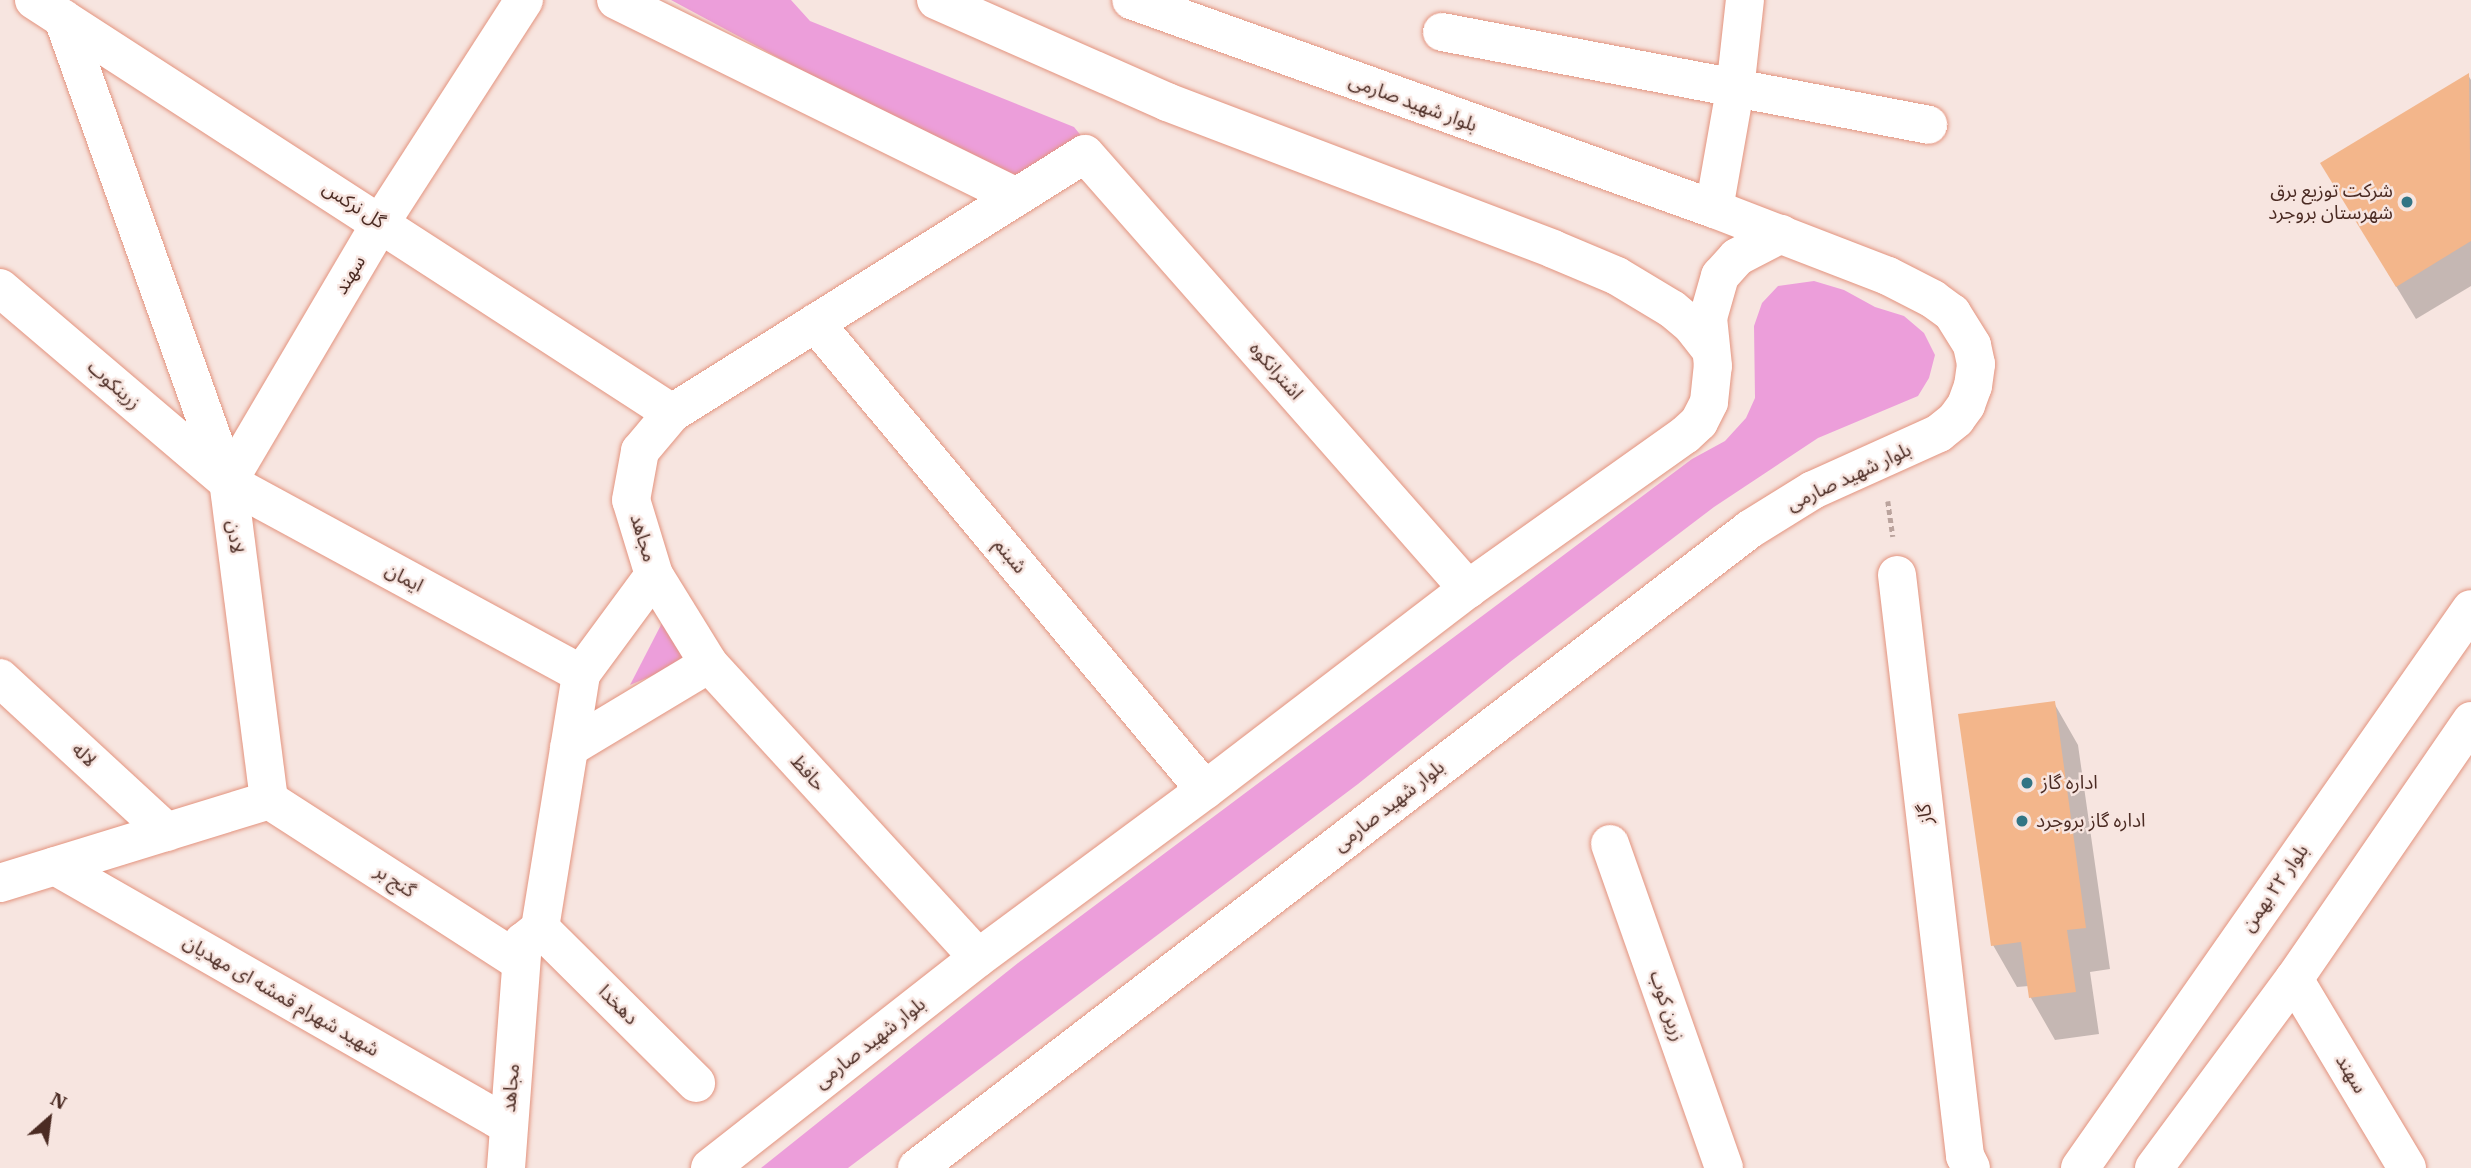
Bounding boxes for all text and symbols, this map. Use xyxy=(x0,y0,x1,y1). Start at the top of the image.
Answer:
street label: بلوار شهید صارمی xyxy=(1346,69,1480,137)
street label: گل نرکس xyxy=(318,176,390,234)
place label: شرکت توزیع برق شهرستان بروجرد xyxy=(2268,180,2393,224)
marker: شرکت توزیع برق شهرستان بروجرد xyxy=(2399,194,2415,210)
street label: سهند xyxy=(330,251,370,299)
street label: اشترانکوه xyxy=(1245,337,1307,405)
street label: زرینکوب xyxy=(83,356,145,414)
street label: بلوار شهید صارمی xyxy=(1783,438,1915,516)
street label: مجاهد xyxy=(625,511,661,565)
street label: لادن xyxy=(222,519,248,555)
street label: شبنم xyxy=(989,534,1031,578)
street label: ایمان xyxy=(381,559,427,597)
street label: لاله xyxy=(67,738,101,772)
street label: حافظ xyxy=(786,750,830,796)
street label: بلوار شهید صارمی xyxy=(1329,756,1449,856)
place label: اداره گاز xyxy=(2041,772,2098,794)
marker: اداره گاز xyxy=(2019,775,2035,791)
street label: گاز xyxy=(1912,803,1938,825)
place label: اداره گاز بروجرد xyxy=(2036,810,2145,832)
marker: اداره گاز بروجرد xyxy=(2014,813,2030,829)
street label: بلوار ۲۲ بهمن xyxy=(2237,840,2313,936)
street label: گنج بر xyxy=(370,860,420,902)
street label: شهید شهرام قمشه ای مهدیان xyxy=(179,931,383,1061)
street label: زرین کوب xyxy=(1644,968,1690,1044)
street label: دهخدا xyxy=(593,980,643,1030)
street label: بلوار شهید صارمی xyxy=(810,993,930,1093)
street label: سهند xyxy=(2331,1050,2371,1098)
street label: مجاهد xyxy=(498,1063,524,1113)
north arrow xyxy=(14,1084,84,1154)
text: N xyxy=(47,1086,71,1115)

